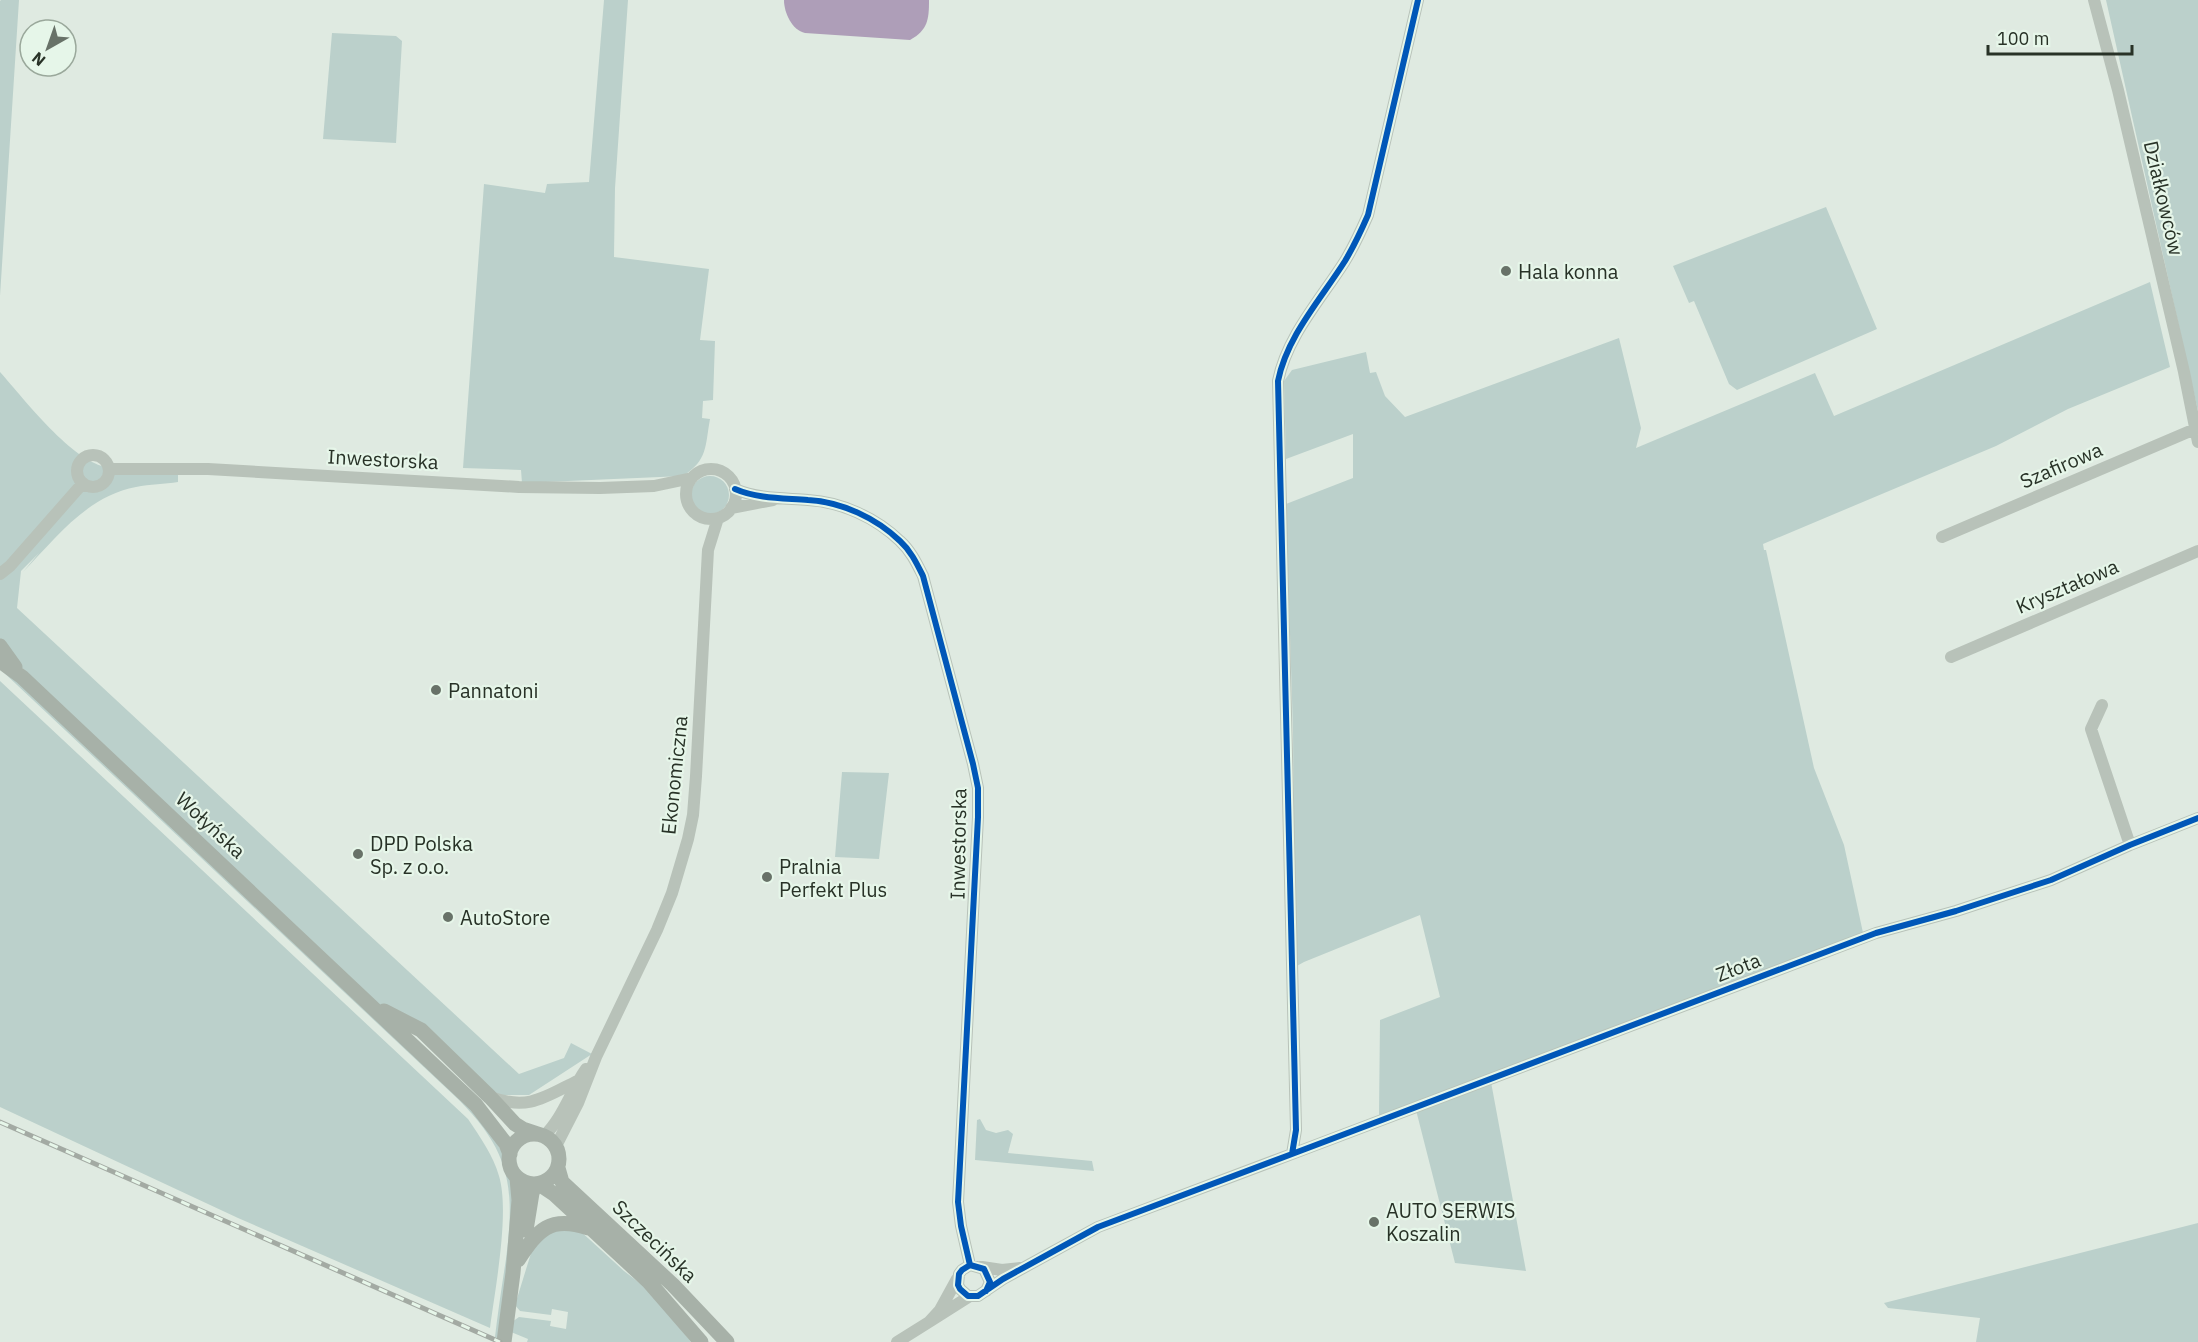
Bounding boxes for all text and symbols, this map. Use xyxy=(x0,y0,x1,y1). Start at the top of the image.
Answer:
north arrow xyxy=(18,18,78,78)
scale bar xyxy=(1988,18,2132,56)
text: 100 m xyxy=(1997,27,2049,50)
text: N xyxy=(27,48,49,71)
street label: Działkowców xyxy=(2138,138,2190,258)
place label: Hala konna xyxy=(1518,258,1619,285)
marker: Hala konna xyxy=(1499,264,1513,278)
street label: Szafirowa xyxy=(2016,435,2107,494)
street label: Inwestorska xyxy=(327,443,440,475)
street label: Kryształowa xyxy=(2012,552,2123,620)
place label: Pannatoni xyxy=(448,677,539,704)
marker: Pannatoni xyxy=(429,683,443,697)
street label: Ekonomiczna xyxy=(654,714,694,836)
street label: Wołyńska xyxy=(170,786,252,865)
street label: Inwestorska xyxy=(944,788,972,900)
place label: DPD Polska Sp. z o.o. xyxy=(370,830,473,880)
marker: DPD Polska Sp. z o.o. xyxy=(351,847,365,861)
place label: Pralnia Perfekt Plus xyxy=(779,853,887,903)
marker: Pralnia Perfekt Plus xyxy=(760,870,774,884)
place label: AutoStore xyxy=(460,904,550,931)
marker: AutoStore xyxy=(441,910,455,924)
street label: Złota xyxy=(1712,946,1765,988)
street label: Szczecińska xyxy=(607,1194,703,1288)
place label: AUTO SERWIS Koszalin xyxy=(1386,1197,1515,1247)
marker: AUTO SERWIS Koszalin xyxy=(1367,1215,1381,1229)

